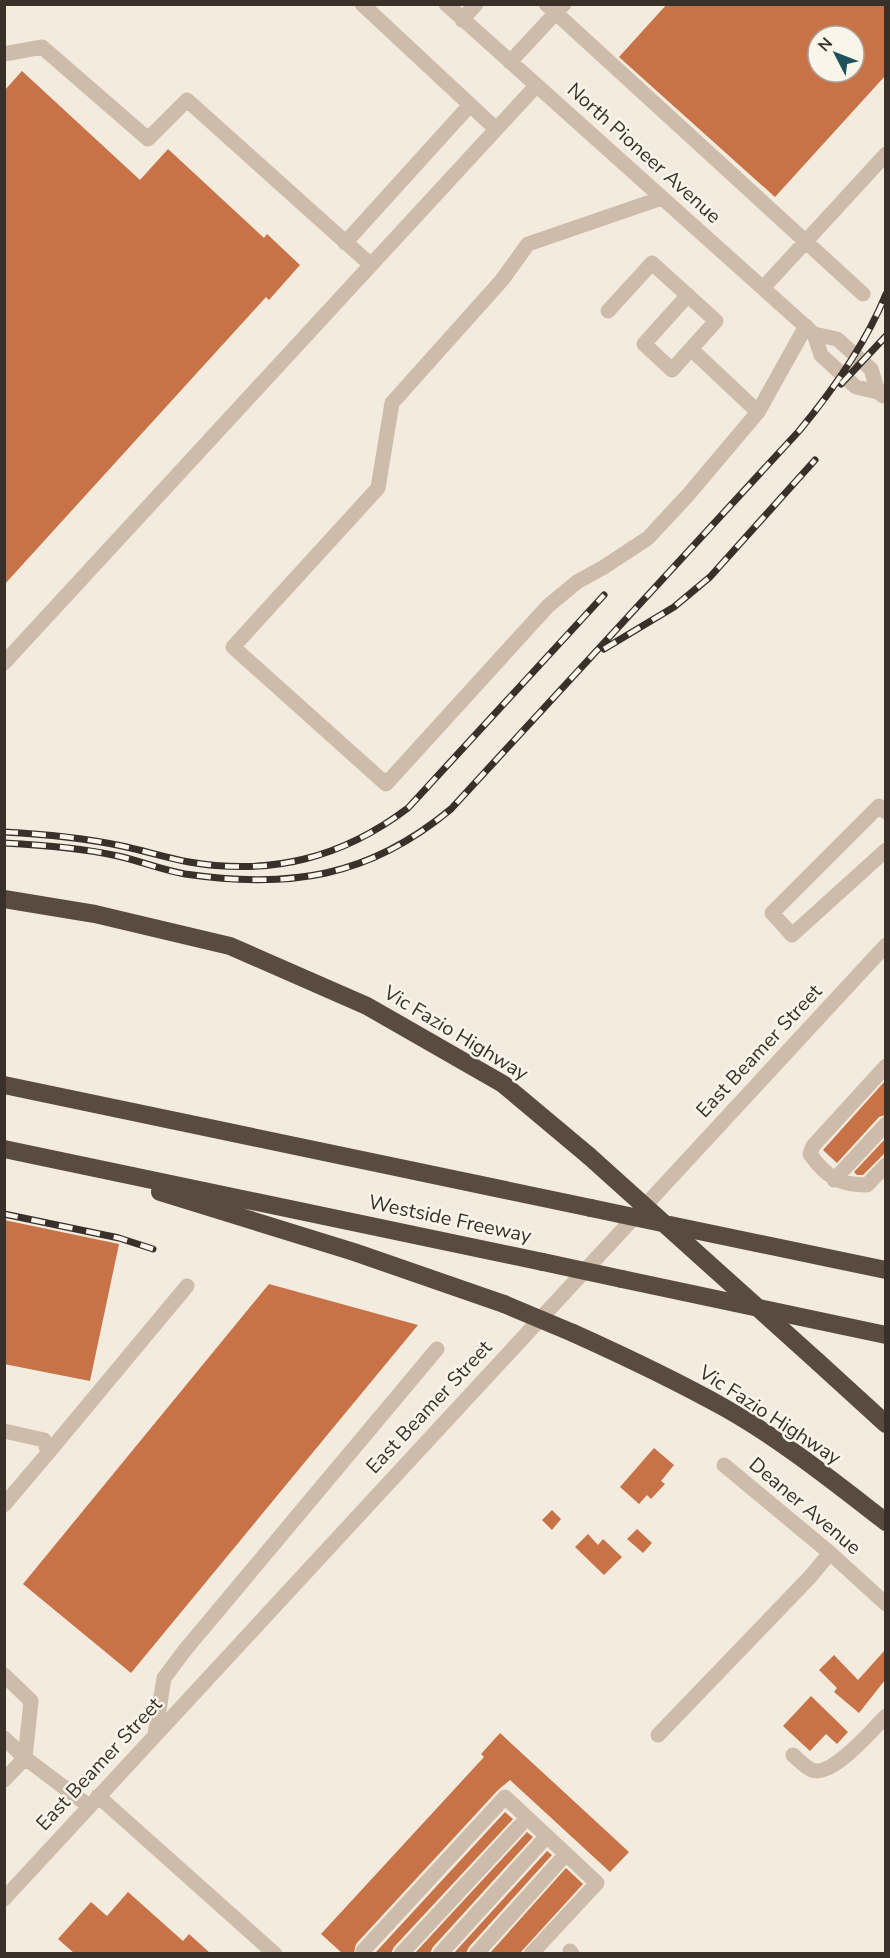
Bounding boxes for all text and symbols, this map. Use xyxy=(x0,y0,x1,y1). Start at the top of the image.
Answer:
north arrow xyxy=(806,24,866,84)
text: N xyxy=(813,33,838,56)
street label: North Pioneer Avenue xyxy=(561,77,727,229)
street label: East Beamer Street xyxy=(690,978,829,1124)
street label: Vic Fazio Highway xyxy=(378,979,534,1087)
street label: Westside Freeway xyxy=(366,1189,535,1250)
street label: East Beamer Street xyxy=(360,1334,499,1480)
street label: Vic Fazio Highway xyxy=(693,1358,847,1471)
street label: Deaner Avenue xyxy=(743,1451,867,1561)
street label: East Beamer Street xyxy=(30,1691,169,1837)

